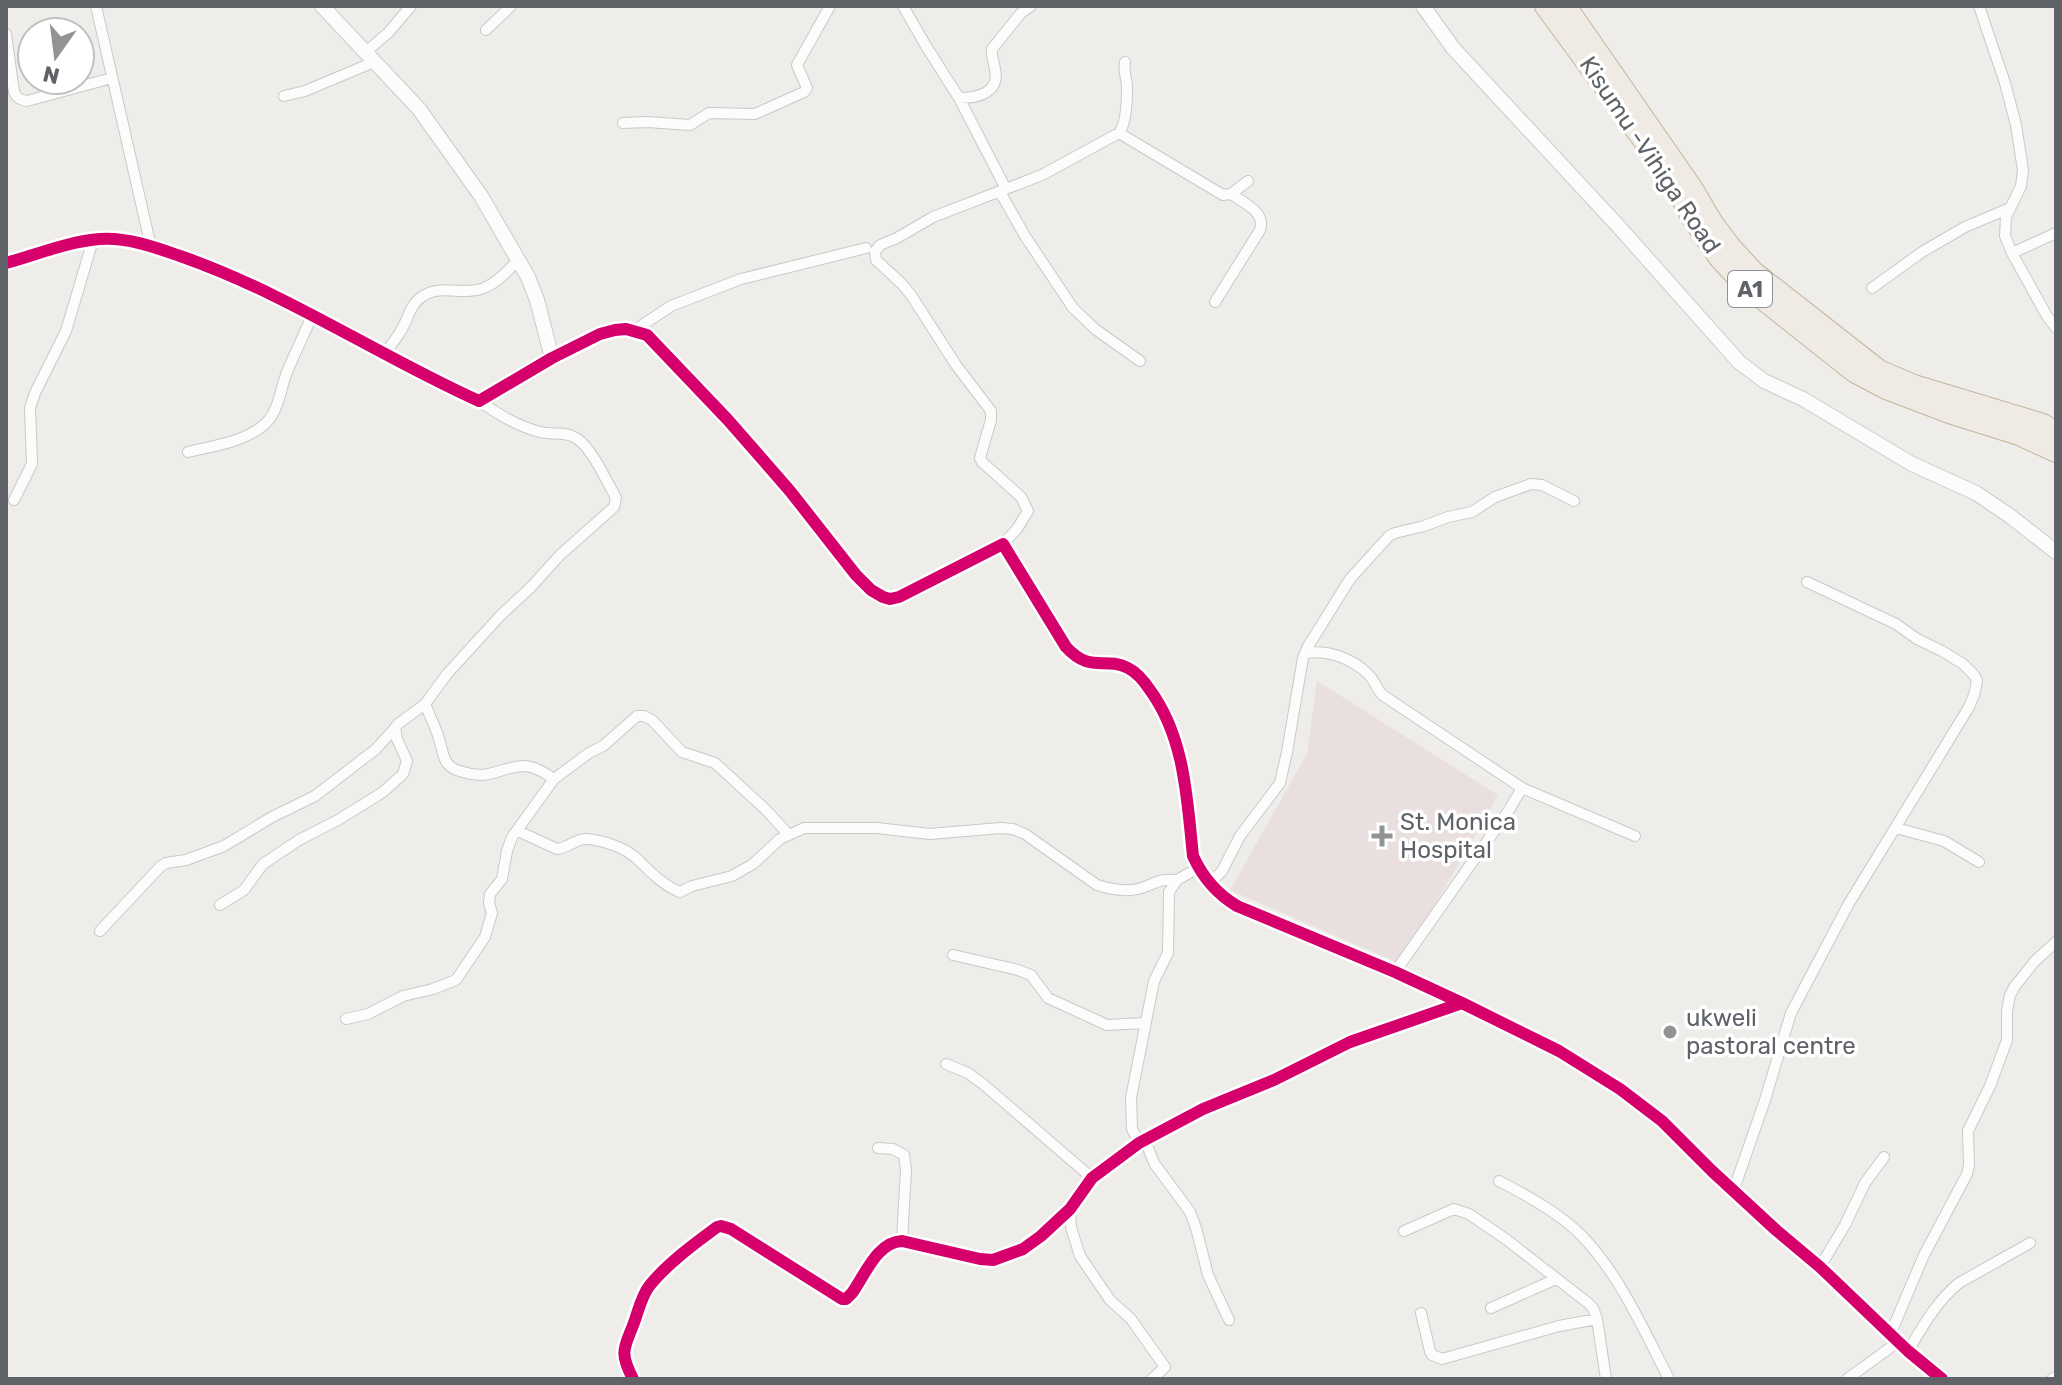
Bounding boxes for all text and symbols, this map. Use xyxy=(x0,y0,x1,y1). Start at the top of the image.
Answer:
north arrow xyxy=(16,16,96,96)
street label: Kisumu -Vihiga Road xyxy=(1574,51,1726,259)
text: N xyxy=(40,60,62,90)
road number: A1 xyxy=(1728,271,1772,307)
place label: St. Monica Hospital xyxy=(1400,808,1516,864)
marker: St. Monica Hospital xyxy=(1371,825,1393,847)
place label: ukweli pastoral centre xyxy=(1686,1004,1856,1060)
marker: ukweli pastoral centre xyxy=(1661,1023,1679,1041)

